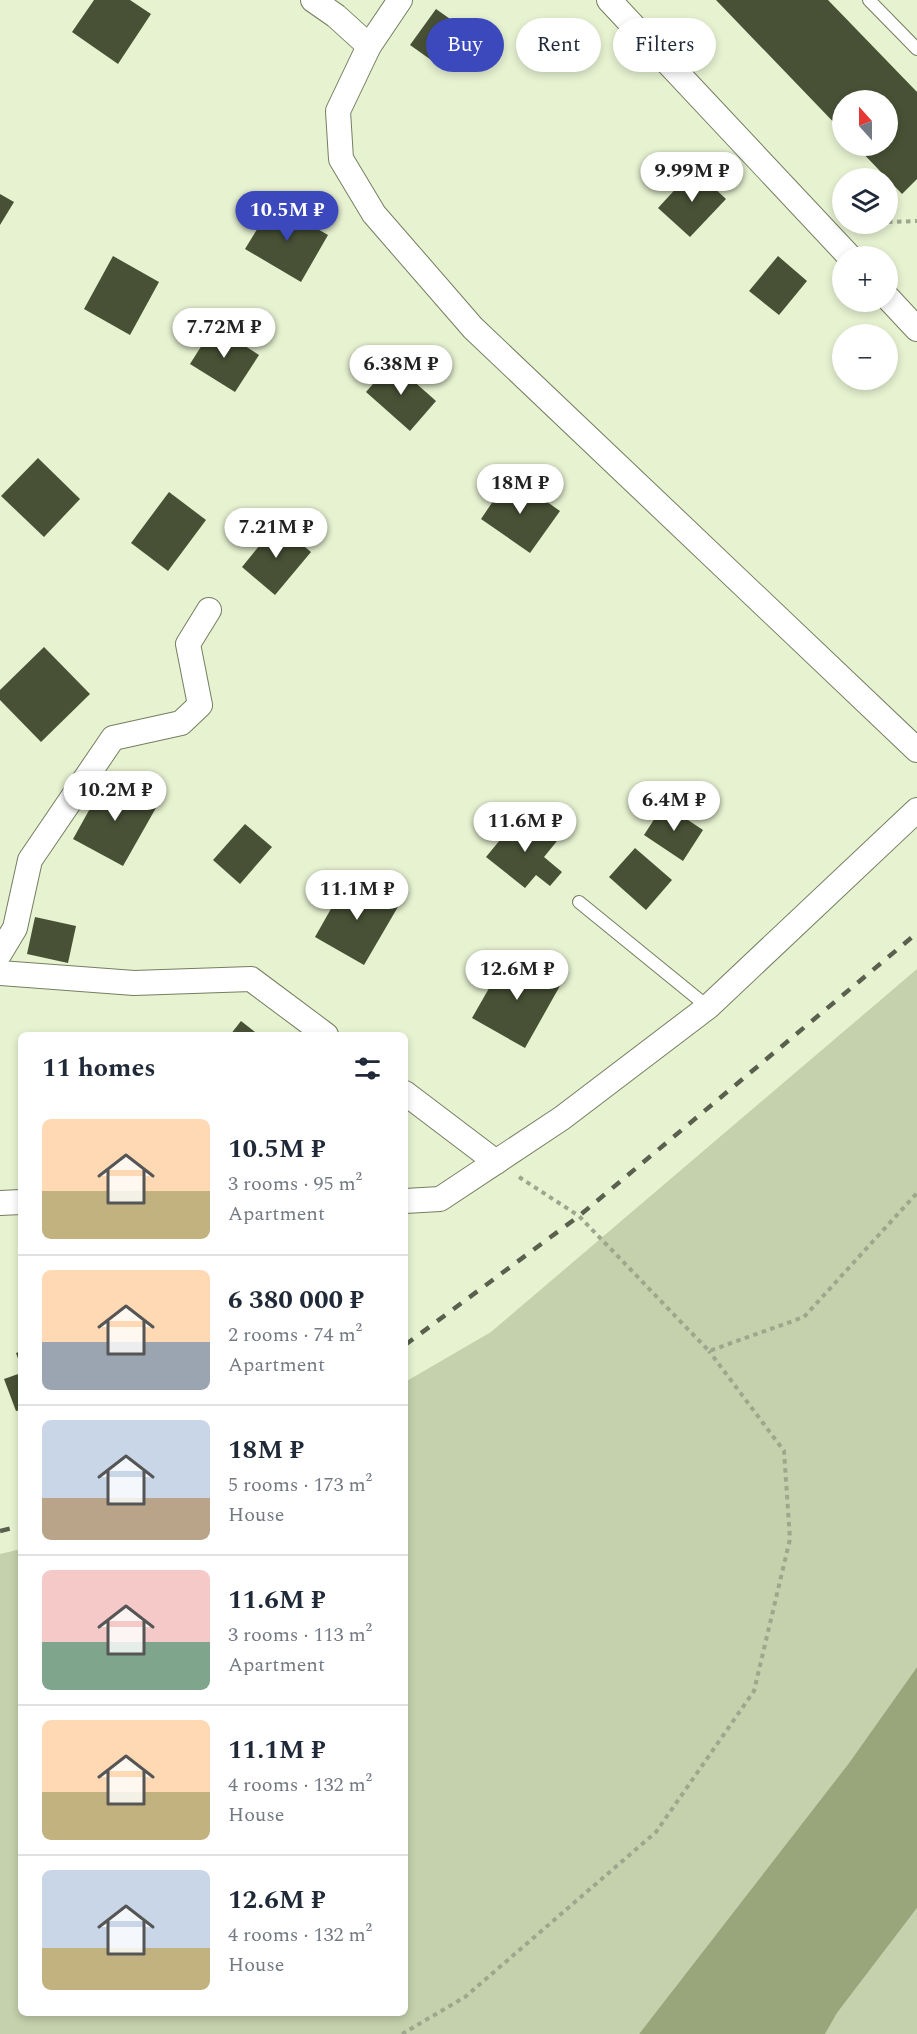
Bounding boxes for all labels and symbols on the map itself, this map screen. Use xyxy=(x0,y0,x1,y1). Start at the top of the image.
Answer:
north arrow xyxy=(832,90,898,156)
pin: 9.99M ₽ xyxy=(637,152,747,203)
pin: 10.5M ₽ xyxy=(232,191,342,242)
pin: 7.72M ₽ xyxy=(169,308,279,359)
pin: 6.38M ₽ xyxy=(346,345,456,396)
pin: 18M ₽ xyxy=(478,464,562,515)
pin: 7.21M ₽ xyxy=(221,508,331,559)
pin: 10.2M ₽ xyxy=(60,771,170,822)
pin: 6.4M ₽ xyxy=(625,781,723,832)
pin: 11.6M ₽ xyxy=(470,802,580,853)
pin: 11.1M ₽ xyxy=(302,870,412,921)
pin: 12.6M ₽ xyxy=(462,950,572,1001)

